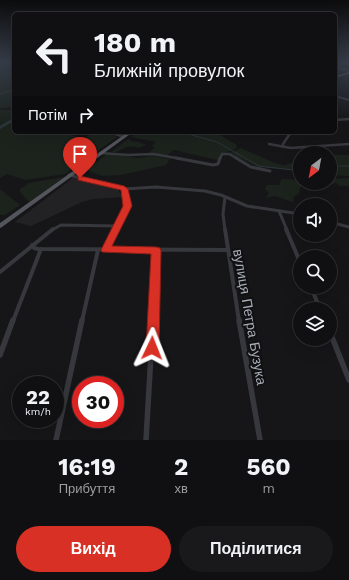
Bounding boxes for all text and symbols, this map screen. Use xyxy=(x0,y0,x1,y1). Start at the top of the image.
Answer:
text: 180 m xyxy=(94,26,176,59)
icon: left xyxy=(28,28,80,80)
text: Ближній провулок xyxy=(94,60,244,81)
icon: right xyxy=(75,104,97,126)
text: Потім xyxy=(28,106,67,124)
pin xyxy=(63,137,97,178)
icon: arrive xyxy=(69,143,91,165)
north arrow xyxy=(293,146,337,190)
map controls xyxy=(293,146,337,346)
button: sound xyxy=(293,198,337,242)
street label: вулиця Петра Бузука xyxy=(230,248,270,386)
button: search xyxy=(293,250,337,294)
button: layers xyxy=(293,302,337,346)
position arrow xyxy=(131,327,173,369)
speed limit sign: 30 xyxy=(72,376,124,428)
text: 22 xyxy=(26,385,50,409)
text: km/h xyxy=(25,406,51,417)
text: 16:19 xyxy=(58,453,116,481)
text: 2 xyxy=(174,453,188,481)
text: 560 xyxy=(247,453,291,481)
text: Прибуття xyxy=(59,481,115,496)
text: хв xyxy=(174,481,188,496)
text: m xyxy=(262,481,275,496)
button: Вихід xyxy=(16,526,171,572)
button: Поділитися xyxy=(179,526,333,572)

